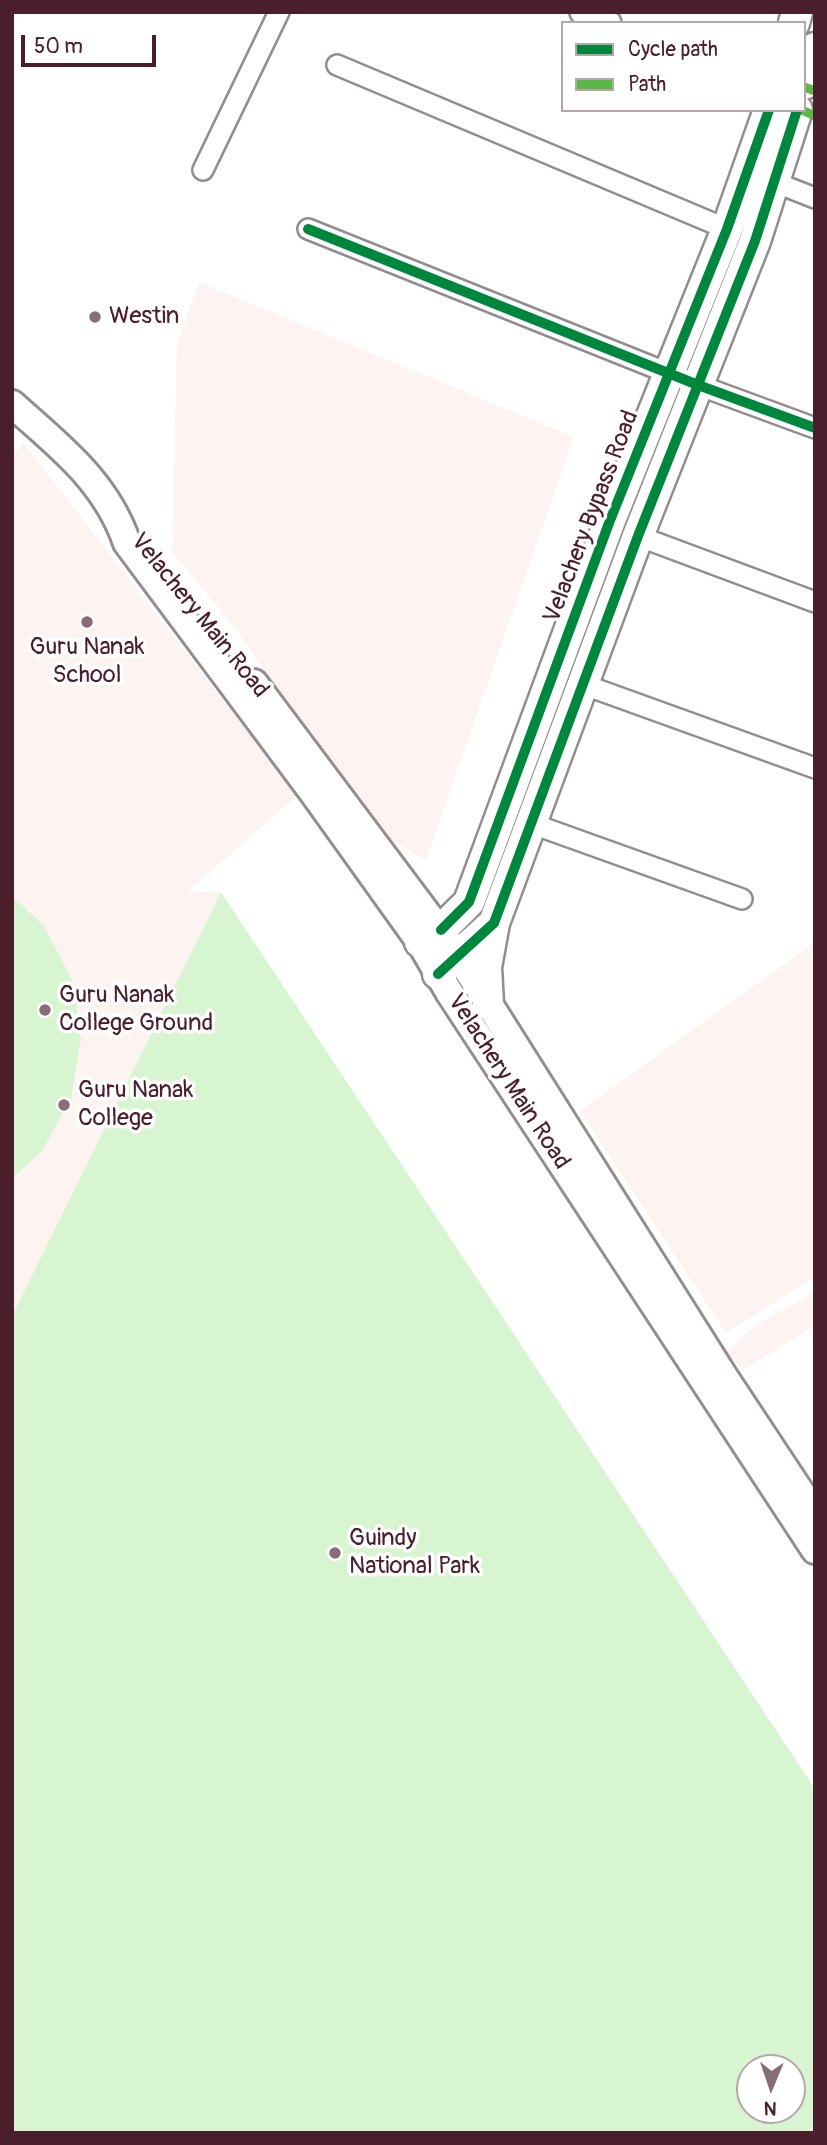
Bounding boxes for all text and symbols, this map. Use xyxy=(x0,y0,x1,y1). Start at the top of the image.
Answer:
scale bar xyxy=(24,21,159,65)
legend xyxy=(561,21,806,112)
text: 50 m xyxy=(34,33,83,60)
text: Cycle path xyxy=(628,36,718,63)
text: Path xyxy=(628,71,666,98)
place label: Westin xyxy=(109,303,179,331)
marker: Westin xyxy=(87,309,103,325)
street label: Velachery Bypass Road xyxy=(538,407,646,627)
street label: Velachery Main Road xyxy=(124,528,274,704)
marker: Guru Nanak School xyxy=(79,614,95,630)
place label: Guru Nanak School xyxy=(29,634,145,690)
place label: Guru Nanak College Ground xyxy=(59,982,213,1038)
street label: Velachery Main Road xyxy=(441,989,575,1175)
marker: Guru Nanak College Ground xyxy=(37,1002,53,1018)
place label: Guru Nanak College xyxy=(78,1077,193,1133)
marker: Guru Nanak College xyxy=(56,1097,72,1113)
place label: Guindy National Park xyxy=(349,1525,480,1581)
marker: Guindy National Park xyxy=(327,1545,343,1561)
north arrow xyxy=(736,2054,806,2124)
text: N xyxy=(764,2096,777,2120)

